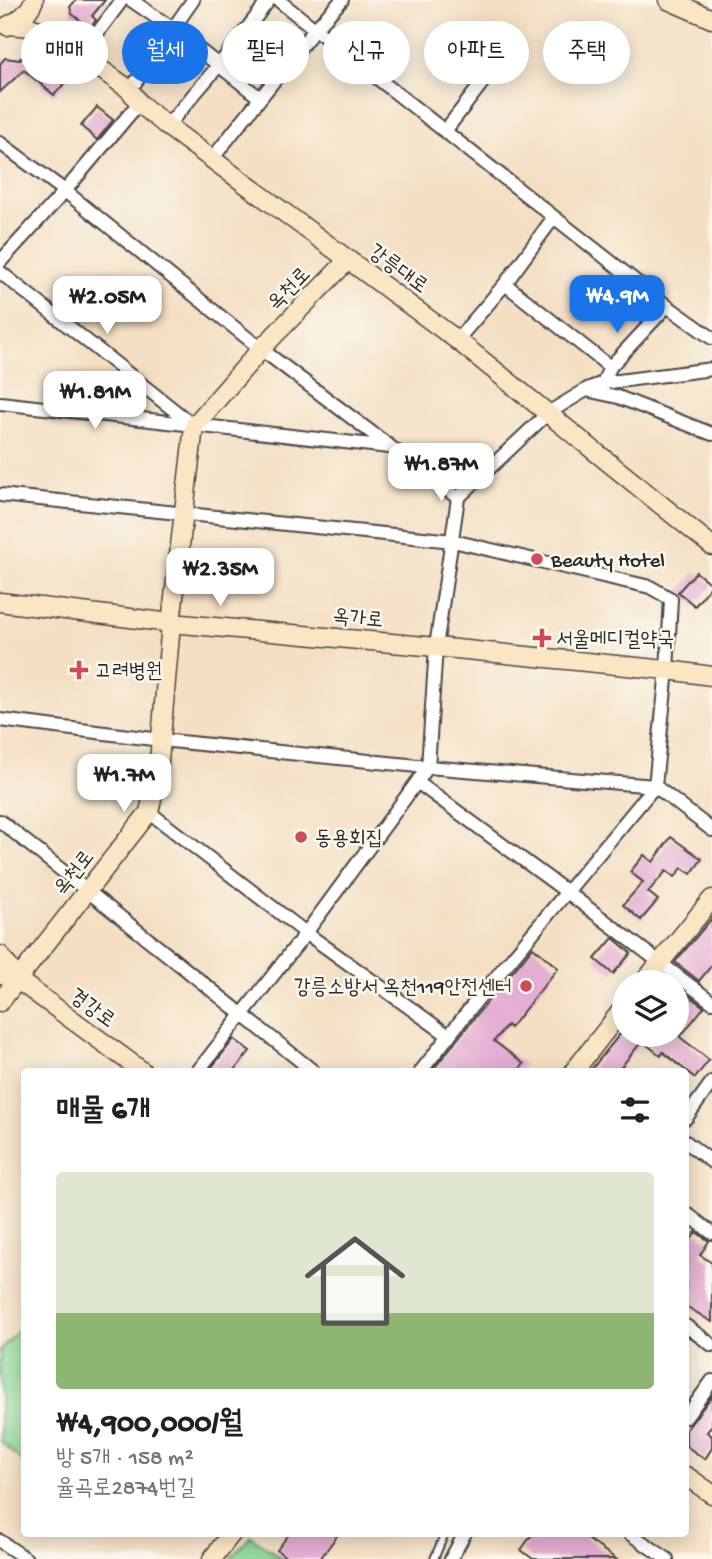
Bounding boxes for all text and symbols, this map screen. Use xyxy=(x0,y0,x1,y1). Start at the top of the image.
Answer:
chip: 매매 xyxy=(21,21,108,84)
chip: 월세 xyxy=(122,21,208,84)
chip: 필터 xyxy=(222,21,309,84)
chip: 신규 xyxy=(323,21,410,84)
chip: 아파트 xyxy=(424,21,529,84)
chip: 주택 xyxy=(543,21,630,84)
street label: 강릉대로 xyxy=(362,241,432,301)
street label: 옥천로 xyxy=(264,264,317,317)
pin: ₩2.05M xyxy=(50,276,164,336)
pin: ₩4.9M xyxy=(568,276,666,335)
text: ₩4.9M xyxy=(586,284,648,311)
text: ₩2.05M xyxy=(69,285,145,312)
pin: ₩1.81M xyxy=(38,372,152,431)
text: ₩1.81M xyxy=(59,380,131,407)
pin: ₩1.87M xyxy=(384,444,498,503)
text: ₩1.87M xyxy=(404,452,478,479)
pin: ₩2.35M xyxy=(163,548,277,608)
place label: Beauty Hotel xyxy=(550,550,665,575)
marker: Beauty Hotel xyxy=(529,551,545,567)
text: ₩2.35M xyxy=(182,557,258,584)
street label: 옥가로 xyxy=(331,606,384,635)
place label: 서울메디컬약국 xyxy=(556,629,674,654)
marker: 서울메디컬약국 xyxy=(534,630,550,646)
marker: 고려병원 xyxy=(69,660,89,680)
place label: 고려병원 xyxy=(95,661,163,686)
pin: ₩1.7M xyxy=(75,754,173,814)
text: ₩1.7M xyxy=(93,763,155,790)
place label: 동용회집 xyxy=(315,828,383,853)
marker: 동용회집 xyxy=(293,829,309,845)
street label: 옥천로 xyxy=(50,846,101,902)
map controls xyxy=(612,970,689,1047)
button: layers xyxy=(612,970,689,1047)
place label: 강릉소방서 옥천119안전센터 xyxy=(294,977,512,1002)
marker: 강릉소방서 옥천119안전센터 xyxy=(518,978,534,994)
street label: 경강로 xyxy=(63,985,119,1035)
icon: filters xyxy=(616,1091,654,1129)
text: 매물 6개 xyxy=(56,1095,151,1130)
icon: home xyxy=(292,1218,418,1344)
text: ₩4,900,000/월 xyxy=(56,1408,243,1443)
text: 방 5개 · 158 m² xyxy=(56,1446,194,1473)
text: 율곡로2874번길 xyxy=(56,1476,195,1503)

